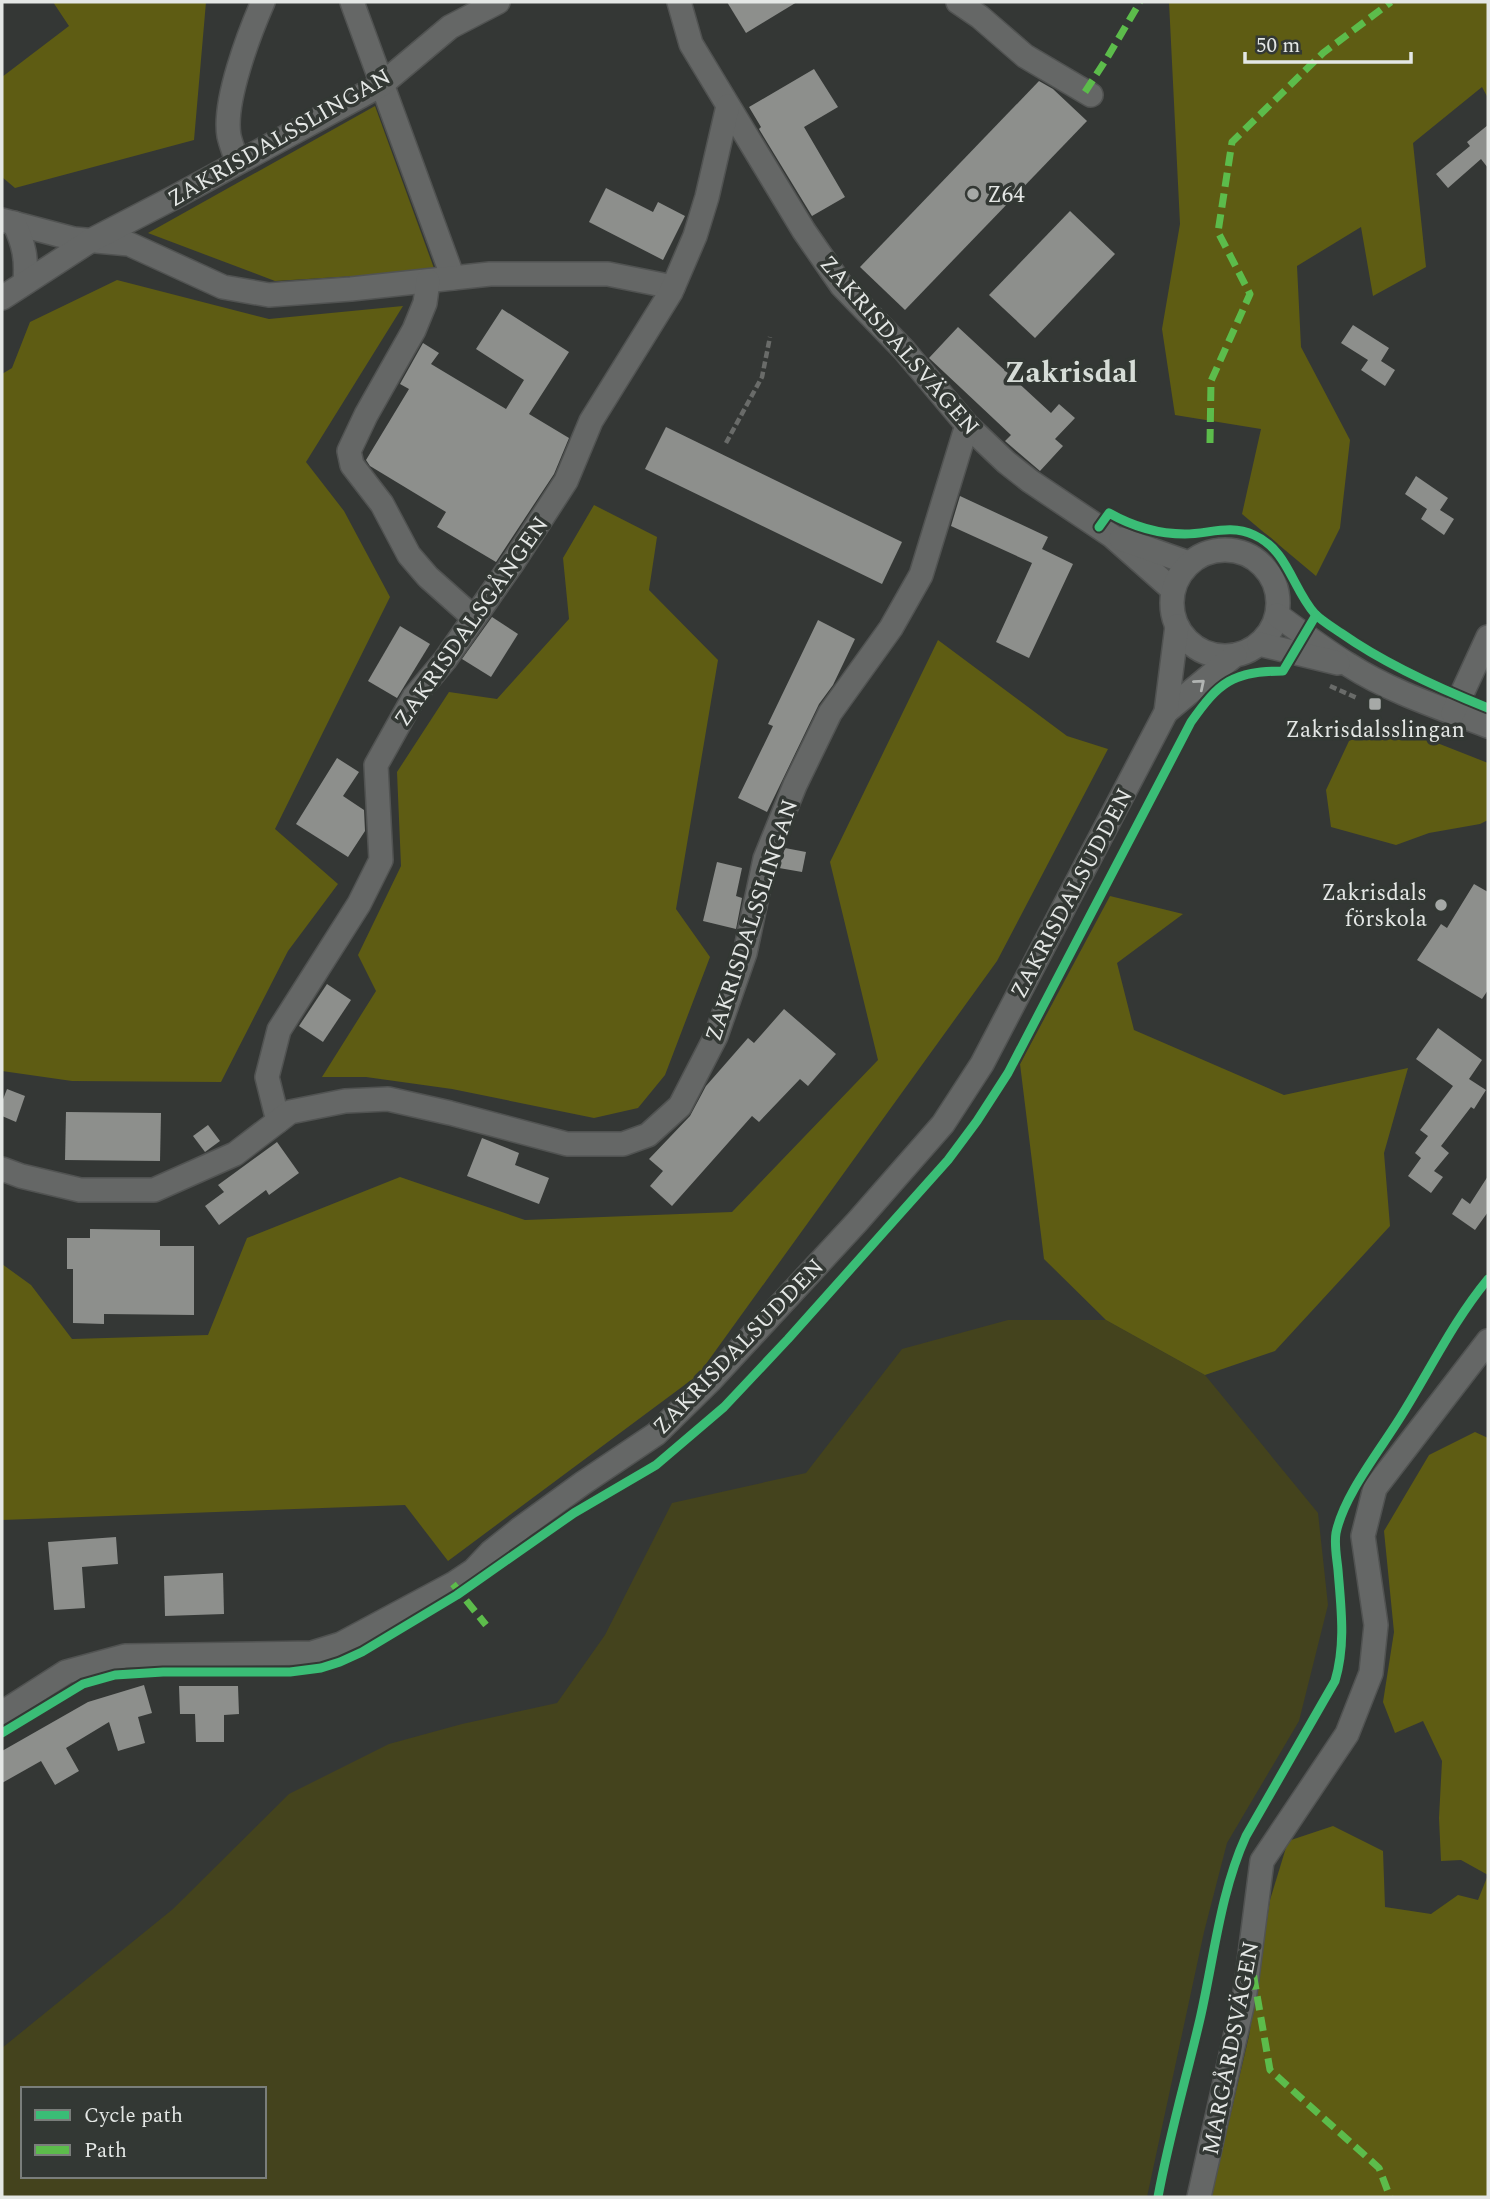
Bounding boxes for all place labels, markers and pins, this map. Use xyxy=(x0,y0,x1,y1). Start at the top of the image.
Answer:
place label: Z64 xyxy=(987,178,1025,213)
marker: Z64 xyxy=(965,186,981,202)
marker: Zakrisdalsslingan xyxy=(1367,696,1383,712)
place label: Zakrisdalsslingan xyxy=(1285,713,1465,748)
place label: Zakrisdals förskola xyxy=(1321,876,1427,937)
marker: Zakrisdals förskola xyxy=(1433,897,1449,913)

